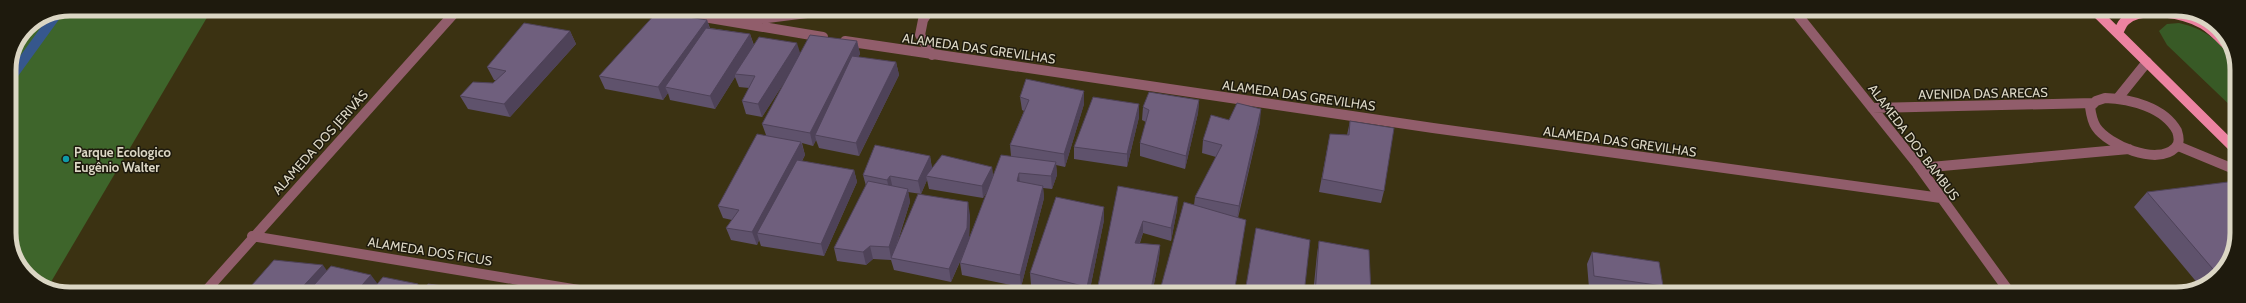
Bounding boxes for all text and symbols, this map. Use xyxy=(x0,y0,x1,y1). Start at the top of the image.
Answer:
street label: ALAMEDA DAS GREVILHAS xyxy=(901,29,1057,67)
street label: ALAMEDA DAS GREVILHAS xyxy=(1221,76,1377,114)
street label: ALAMEDA DOS BAMBUS xyxy=(1865,81,1963,204)
street label: AVENIDA DAS ARECAS xyxy=(1918,84,2048,102)
street label: ALAMEDA DOS JERIVÁS xyxy=(268,86,371,198)
street label: ALAMEDA DAS GREVILHAS xyxy=(1542,122,1698,160)
place label: Parque Ecologico Eugênio Walter xyxy=(74,144,172,175)
marker: Parque Ecologico Eugênio Walter xyxy=(61,154,71,164)
street label: ALAMEDA DOS FICUS xyxy=(367,233,494,269)

